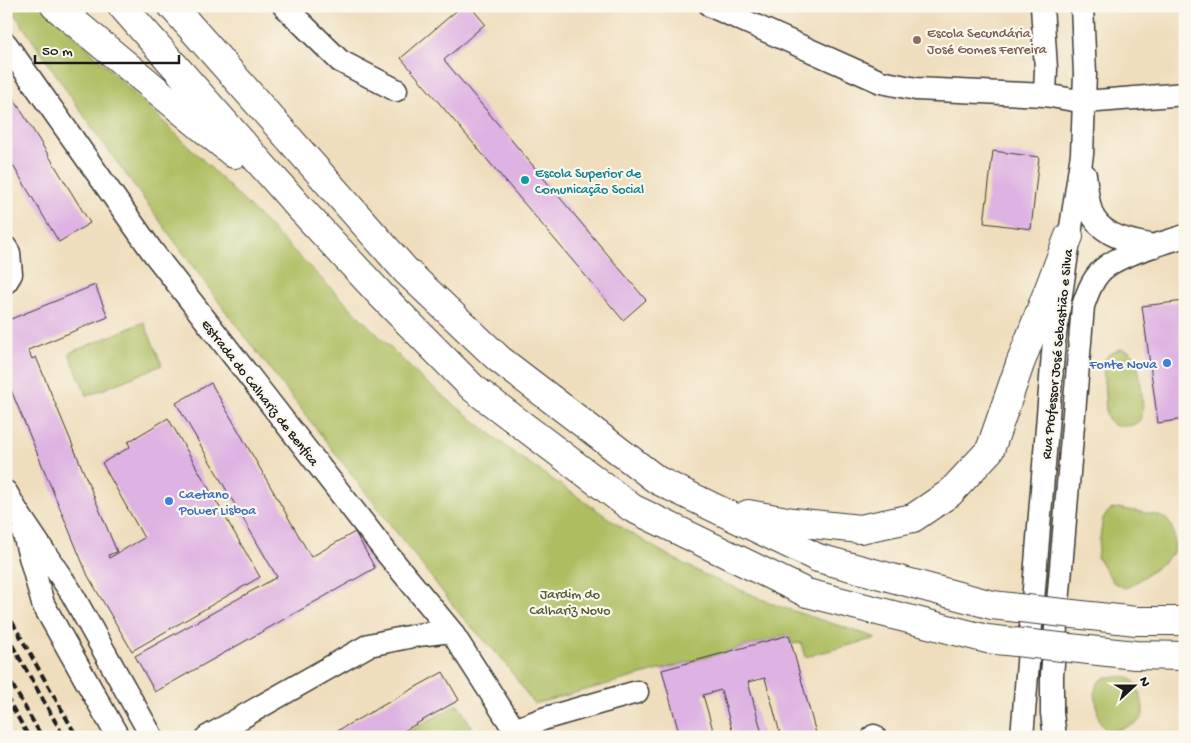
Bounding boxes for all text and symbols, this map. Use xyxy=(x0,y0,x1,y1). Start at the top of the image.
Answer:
place label: Escola Secundária José Gomes Ferreira xyxy=(927,26,1048,59)
scale bar xyxy=(35,32,179,64)
marker: Escola Secundária José Gomes Ferreira xyxy=(911,34,923,46)
text: 50 m xyxy=(42,43,73,61)
place label: Escola Superior de Comunicação Social xyxy=(535,166,644,199)
marker: Escola Superior de Comunicação Social xyxy=(519,174,531,186)
street label: Rua Professor José Sebastião e Silva xyxy=(1039,247,1078,460)
street label: Estrada do Calhariz de Benfica xyxy=(197,317,322,471)
place label: Fonte Nova xyxy=(1088,357,1158,374)
marker: Fonte Nova xyxy=(1161,357,1173,369)
place label: Caetano Power Lisboa xyxy=(178,487,257,520)
marker: Caetano Power Lisboa xyxy=(163,495,175,507)
park label: Jardim do Calhariz Novo xyxy=(529,587,611,620)
north arrow xyxy=(1108,660,1158,710)
text: N xyxy=(1134,675,1153,690)

